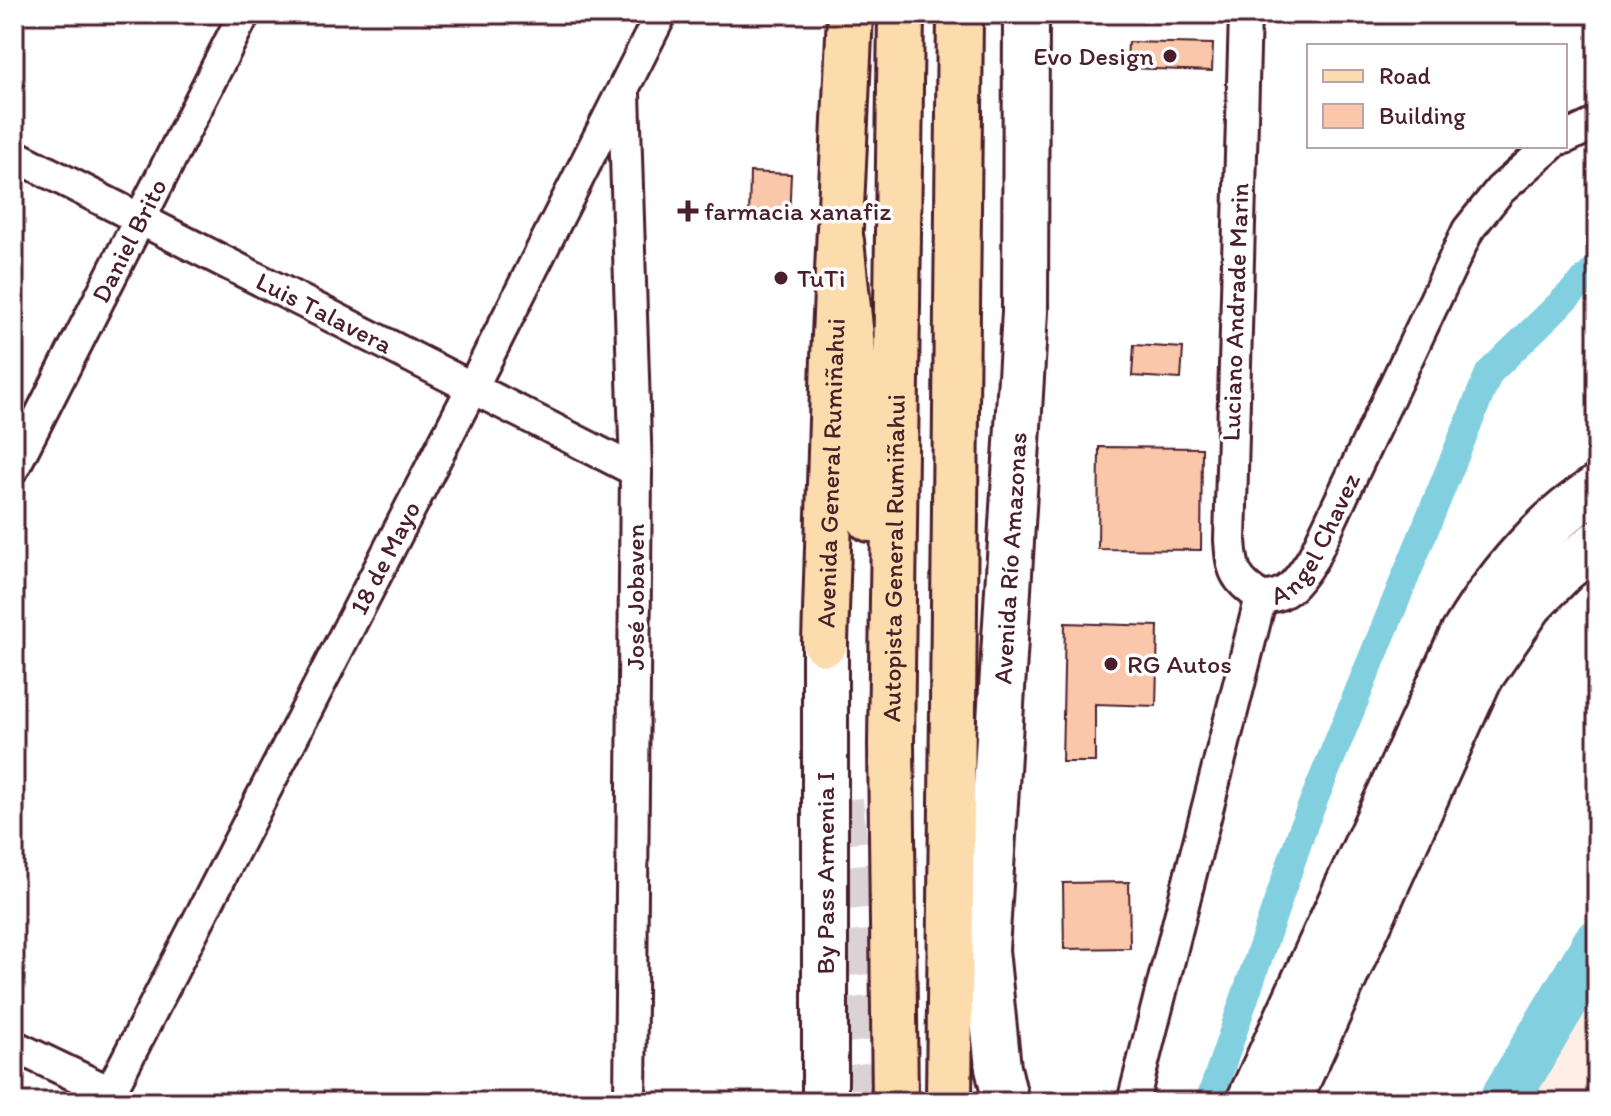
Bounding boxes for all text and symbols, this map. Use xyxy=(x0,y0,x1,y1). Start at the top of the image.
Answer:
place label: Evo Design xyxy=(1033,40,1154,72)
legend xyxy=(1307,44,1567,148)
marker: Evo Design xyxy=(1161,47,1179,65)
text: Road xyxy=(1379,61,1431,90)
text: Building xyxy=(1379,101,1466,130)
street label: Daniel Brito xyxy=(84,173,174,308)
street label: Luciano Andrade Marin xyxy=(1215,182,1256,442)
place label: farmacia xanafiz xyxy=(704,195,891,227)
marker: farmacia xanafiz xyxy=(679,202,697,220)
place label: TuTi xyxy=(797,262,845,294)
street label: Luis Talavera xyxy=(251,265,398,361)
marker: TuTi xyxy=(772,269,790,287)
street label: Avenida General Rumiñahui xyxy=(809,317,852,628)
street label: Autopista General Rumiñahui xyxy=(875,394,912,722)
street label: Avenida Río Amazonas xyxy=(986,431,1034,685)
street label: Angel Chavez xyxy=(1266,468,1367,612)
street label: 18 de Mayo xyxy=(342,496,427,620)
street label: José Jobaven xyxy=(619,523,651,670)
place label: RG Autos xyxy=(1127,648,1232,680)
marker: RG Autos xyxy=(1102,655,1120,673)
street label: By Pass Armenia I xyxy=(809,772,841,974)

